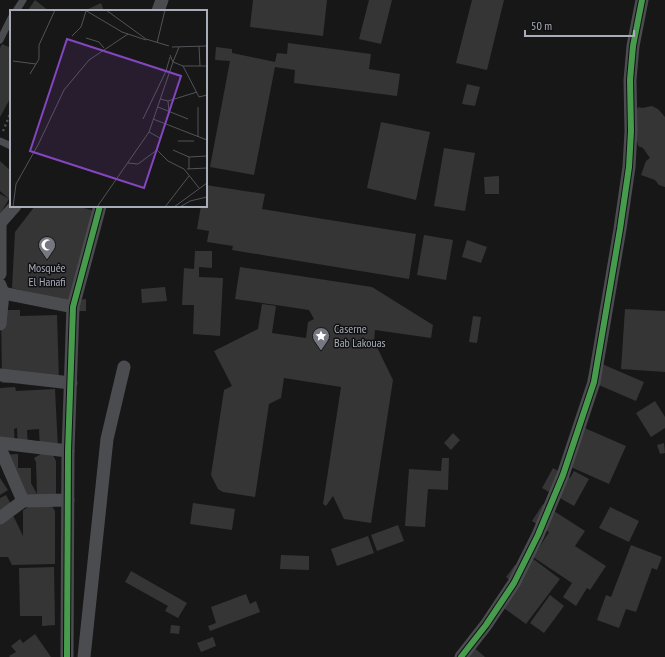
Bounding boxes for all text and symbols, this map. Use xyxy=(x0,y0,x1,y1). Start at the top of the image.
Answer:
inset map xyxy=(10,10,207,207)
scale bar xyxy=(525,12,634,38)
text: 50 m xyxy=(531,18,552,33)
mosque icon: Mosquée El Hanafi xyxy=(37,235,57,260)
place label: Mosquée El Hanafi xyxy=(28,260,66,289)
place label: Caserne Bab Lakouas xyxy=(334,321,386,350)
place icon: Caserne Bab Lakouas xyxy=(311,326,331,351)

